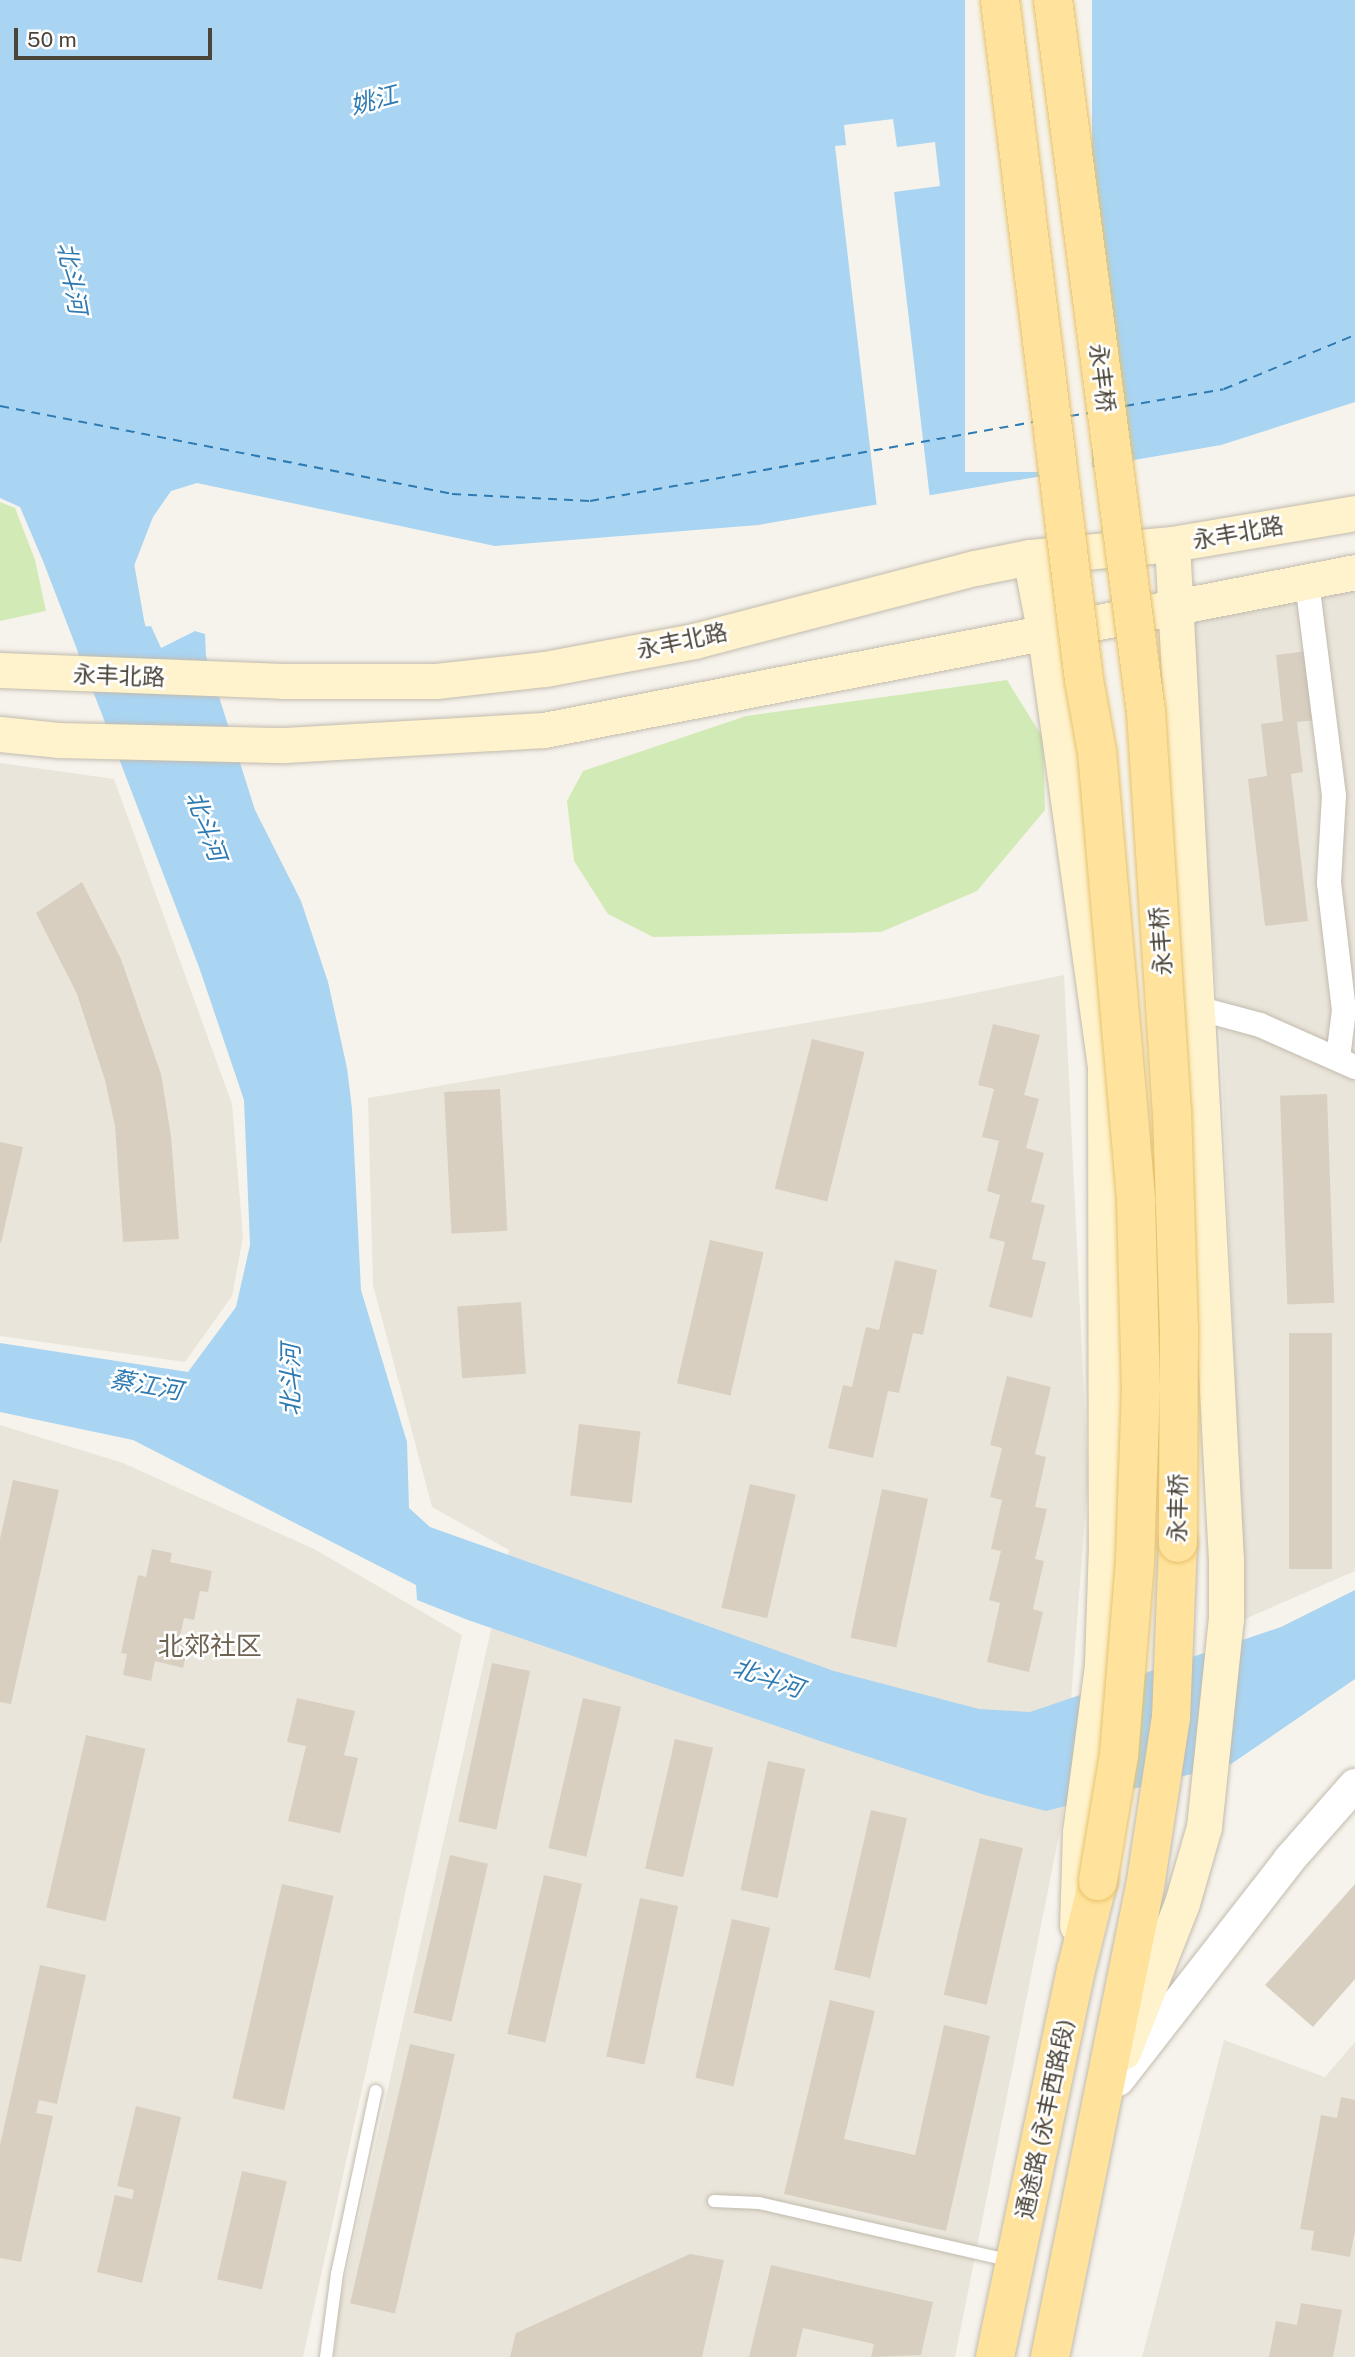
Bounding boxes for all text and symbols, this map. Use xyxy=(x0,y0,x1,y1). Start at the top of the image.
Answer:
scale bar xyxy=(18,14,215,58)
text: 50 m xyxy=(27,27,77,52)
water label: 姚江 xyxy=(347,80,401,120)
water label: 北斗河 xyxy=(52,240,92,316)
street label: 永丰桥 xyxy=(1084,342,1120,414)
street label: 永丰北路 xyxy=(1190,511,1286,555)
street label: 永丰北路 xyxy=(634,618,730,664)
street label: 永丰北路 xyxy=(73,661,165,691)
water label: 北斗河 xyxy=(180,787,232,865)
street label: 永丰桥 xyxy=(1145,906,1177,976)
water label: 北斗河 xyxy=(277,1344,305,1416)
water label: 蔡江河 xyxy=(108,1365,184,1405)
street label: 永丰桥 xyxy=(1164,1473,1192,1543)
district label: 北郊社区 xyxy=(158,1630,262,1662)
water label: 北斗河 xyxy=(729,1653,807,1703)
street label: 通途路 (永丰西路段) xyxy=(1010,2017,1080,2221)

